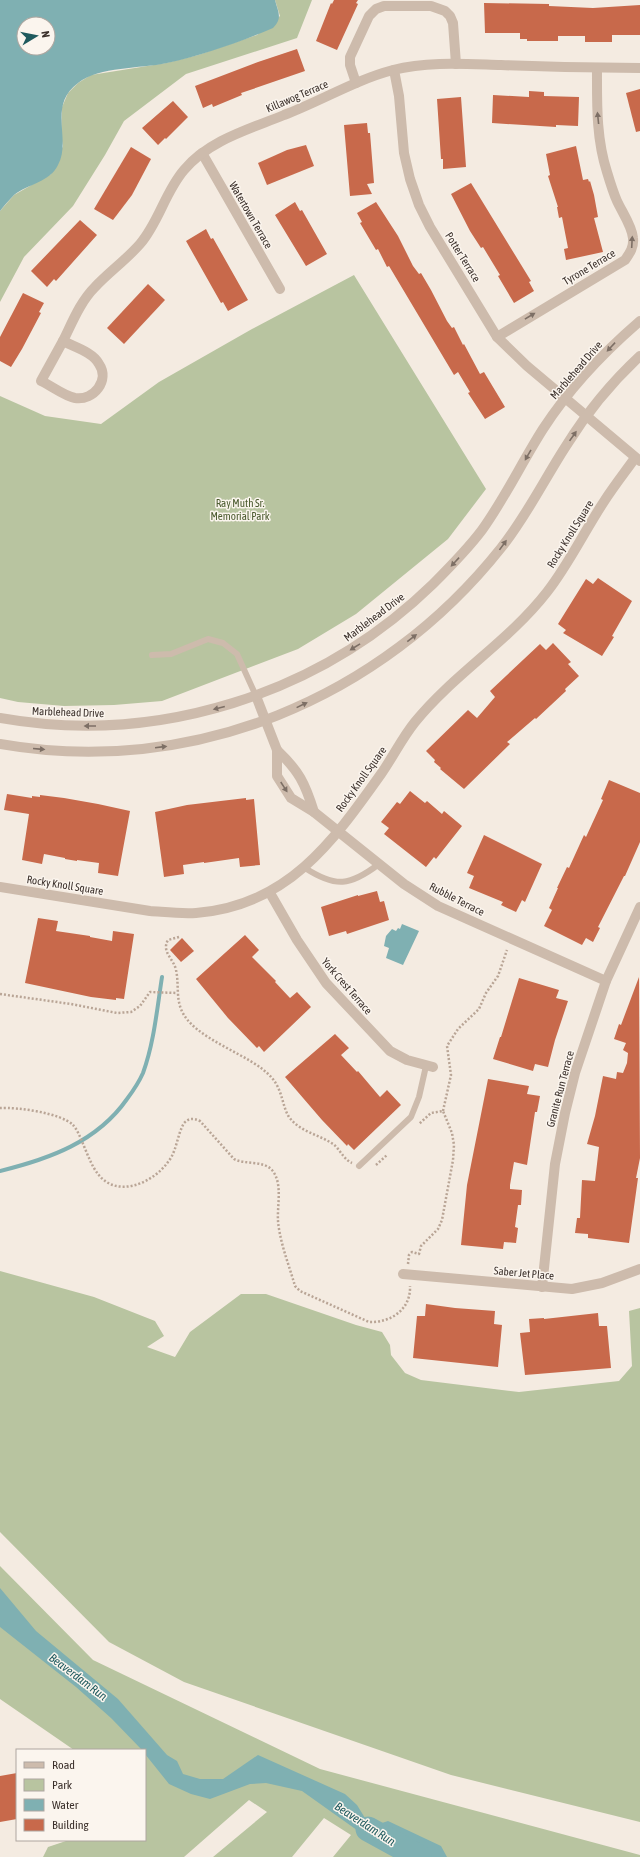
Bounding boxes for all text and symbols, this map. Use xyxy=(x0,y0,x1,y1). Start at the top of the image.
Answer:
north arrow xyxy=(16,16,56,56)
text: N xyxy=(39,30,52,39)
street label: Killawog Terrace xyxy=(264,78,330,114)
one-way arrow xyxy=(594,112,601,124)
street label: Watertown Terrace xyxy=(227,179,275,251)
street label: Potter Terrace xyxy=(443,230,483,284)
one-way arrow xyxy=(629,235,635,248)
street label: Tyrone Terrace xyxy=(561,247,617,287)
one-way arrow xyxy=(524,313,536,320)
street label: Marblehead Drive xyxy=(548,339,604,401)
one-way arrow xyxy=(607,342,616,352)
one-way arrow xyxy=(569,430,577,441)
one-way arrow xyxy=(525,449,532,461)
park label: Ray Muth Sr. Memorial Park xyxy=(210,497,270,522)
street label: Rocky Knoll Square xyxy=(544,498,596,570)
one-way arrow xyxy=(499,540,507,551)
one-way arrow xyxy=(450,556,459,567)
street label: Marblehead Drive xyxy=(342,590,406,644)
one-way arrow xyxy=(407,634,418,642)
one-way arrow xyxy=(350,643,361,650)
one-way arrow xyxy=(296,702,307,708)
street label: Marblehead Drive xyxy=(32,705,104,719)
one-way arrow xyxy=(212,705,225,711)
one-way arrow xyxy=(83,723,96,729)
one-way arrow xyxy=(155,743,167,750)
street label: Rocky Knoll Square xyxy=(333,744,389,814)
one-way arrow xyxy=(33,746,45,753)
one-way arrow xyxy=(280,782,288,792)
street label: Rocky Knoll Square xyxy=(26,873,104,897)
street label: Rubble Terrace xyxy=(427,880,487,918)
street label: York Crest Terrace xyxy=(319,956,375,1016)
street label: Granite Run Terrace xyxy=(544,1049,576,1129)
street label: Saber Jet Place xyxy=(493,1264,555,1282)
water label: Beaverdam Run xyxy=(46,1651,110,1703)
legend xyxy=(16,1749,146,1841)
text: Road xyxy=(52,1758,75,1772)
text: Park xyxy=(52,1778,73,1792)
text: Water xyxy=(52,1798,79,1812)
water label: Beaverdam Run xyxy=(332,1799,398,1849)
text: Building xyxy=(52,1818,90,1832)

